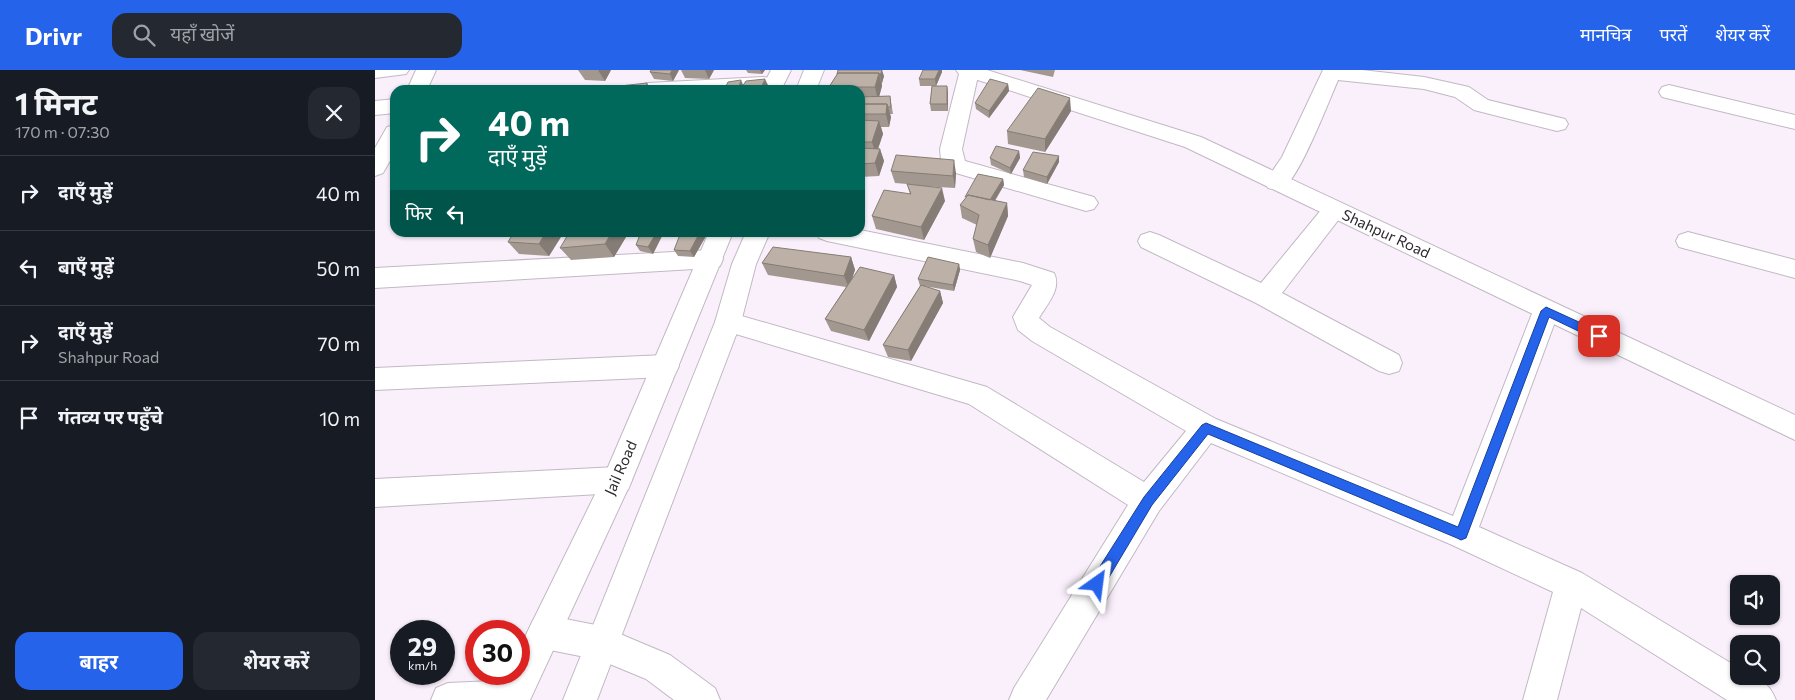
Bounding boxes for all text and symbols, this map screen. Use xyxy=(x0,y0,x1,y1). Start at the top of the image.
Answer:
search box xyxy=(112,13,462,58)
text: Drivr xyxy=(25,21,82,50)
icon: search xyxy=(130,21,158,49)
text: यहाँ खोजें xyxy=(170,22,234,45)
text: मानचित्र xyxy=(1580,23,1631,45)
text: परतें xyxy=(1659,23,1687,45)
text: शेयर करें xyxy=(1715,23,1770,45)
text: 1 मिनट xyxy=(15,84,97,121)
button: close xyxy=(308,87,360,139)
text: 40 m xyxy=(488,100,570,143)
icon: right xyxy=(405,105,470,170)
text: 170 m · 07:30 xyxy=(15,122,110,141)
text: दाएँ मुड़ें xyxy=(488,143,547,170)
icon: right xyxy=(15,179,43,207)
text: दाएँ मुड़ें xyxy=(58,180,113,203)
text: 40 m xyxy=(316,182,360,205)
icon: left xyxy=(442,200,470,228)
text: फिर xyxy=(405,201,432,224)
street label: Shahpur Road xyxy=(1340,205,1433,261)
icon: left xyxy=(15,254,43,282)
text: बाएँ मुड़ें xyxy=(58,255,114,278)
text: 50 m xyxy=(316,257,360,280)
pin xyxy=(1578,315,1620,357)
text: दाएँ मुड़ें xyxy=(58,320,113,343)
icon: arrive xyxy=(1585,322,1613,350)
icon: right xyxy=(15,329,43,357)
text: 70 m xyxy=(317,332,360,355)
text: Shahpur Road xyxy=(58,347,159,366)
icon: arrive xyxy=(15,404,43,432)
text: गंतव्य पर पहुँचे xyxy=(58,405,163,428)
text: 10 m xyxy=(319,407,360,430)
street label: Jail Road xyxy=(600,438,640,498)
position arrow xyxy=(1070,557,1122,609)
map controls xyxy=(1730,575,1780,685)
button: sound xyxy=(1730,575,1780,625)
speed limit sign: 30 xyxy=(465,620,530,685)
text: 29 xyxy=(408,631,437,661)
button: बाहर xyxy=(15,632,183,690)
button: शेयर करें xyxy=(193,632,360,690)
button: search xyxy=(1730,635,1780,685)
text: km/h xyxy=(408,658,437,672)

